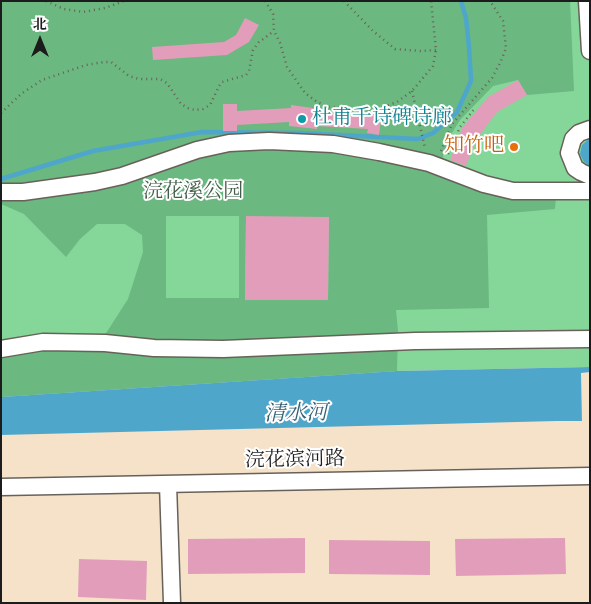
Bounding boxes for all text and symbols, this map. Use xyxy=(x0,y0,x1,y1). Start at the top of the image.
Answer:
north arrow xyxy=(15,15,65,65)
text: 北 xyxy=(33,16,47,34)
place label: 杜甫千诗碑诗廊 xyxy=(312,107,452,131)
marker: 杜甫千诗碑诗廊 xyxy=(296,113,308,125)
place label: 知竹吧 xyxy=(444,135,504,159)
marker: 知竹吧 xyxy=(508,141,520,153)
park label: 浣花溪公园 xyxy=(143,181,243,205)
water label: 清水河 xyxy=(264,402,328,428)
street label: 浣花滨河路 xyxy=(245,448,345,474)

